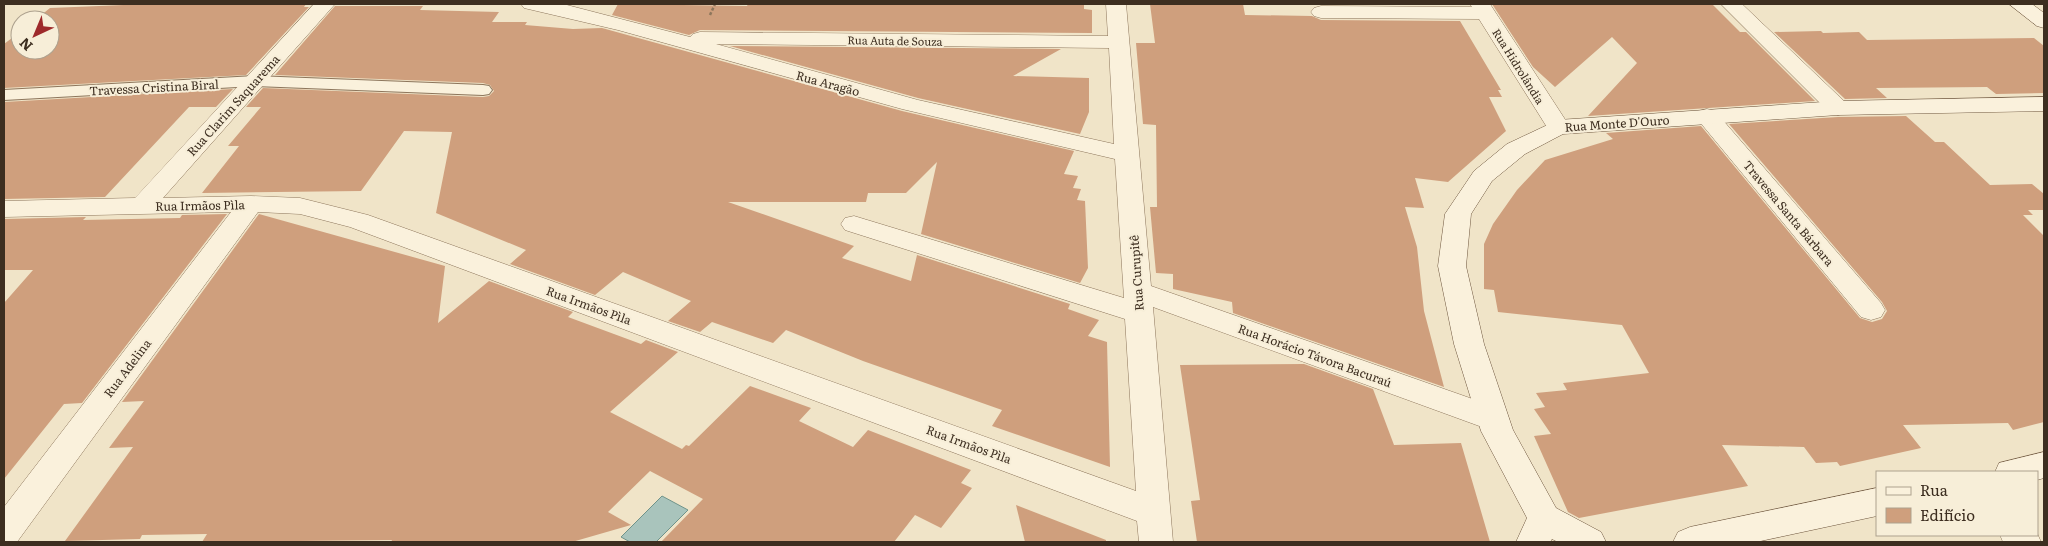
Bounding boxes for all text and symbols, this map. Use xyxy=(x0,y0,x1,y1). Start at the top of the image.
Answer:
north arrow xyxy=(10,10,60,60)
street label: Rua Hidrolândia xyxy=(1489,25,1549,107)
street label: Rua Auta de Souza xyxy=(847,31,943,49)
text: N xyxy=(14,34,36,56)
street label: Rua Clarim Saquarema xyxy=(182,50,284,160)
street label: Rua Aragão xyxy=(794,66,862,100)
street label: Travessa Cristina Biral xyxy=(89,75,219,99)
street label: Rua Monte D'Ouro xyxy=(1564,110,1670,136)
street label: Travessa Santa Bárbara xyxy=(1739,156,1839,270)
street label: Rua Irmãos Pìla xyxy=(155,195,245,215)
street label: Rua Curupitê xyxy=(1124,235,1148,311)
street label: Rua Irmãos Pìla xyxy=(544,281,635,329)
street label: Rua Horácio Távora Bacuraú xyxy=(1236,319,1395,391)
street label: Rua Adelina xyxy=(99,335,155,401)
street label: Rua Irmãos Pìla xyxy=(924,420,1015,468)
legend xyxy=(1876,471,2038,536)
text: Rua xyxy=(1920,478,1949,501)
text: Edifício xyxy=(1920,503,1975,526)

